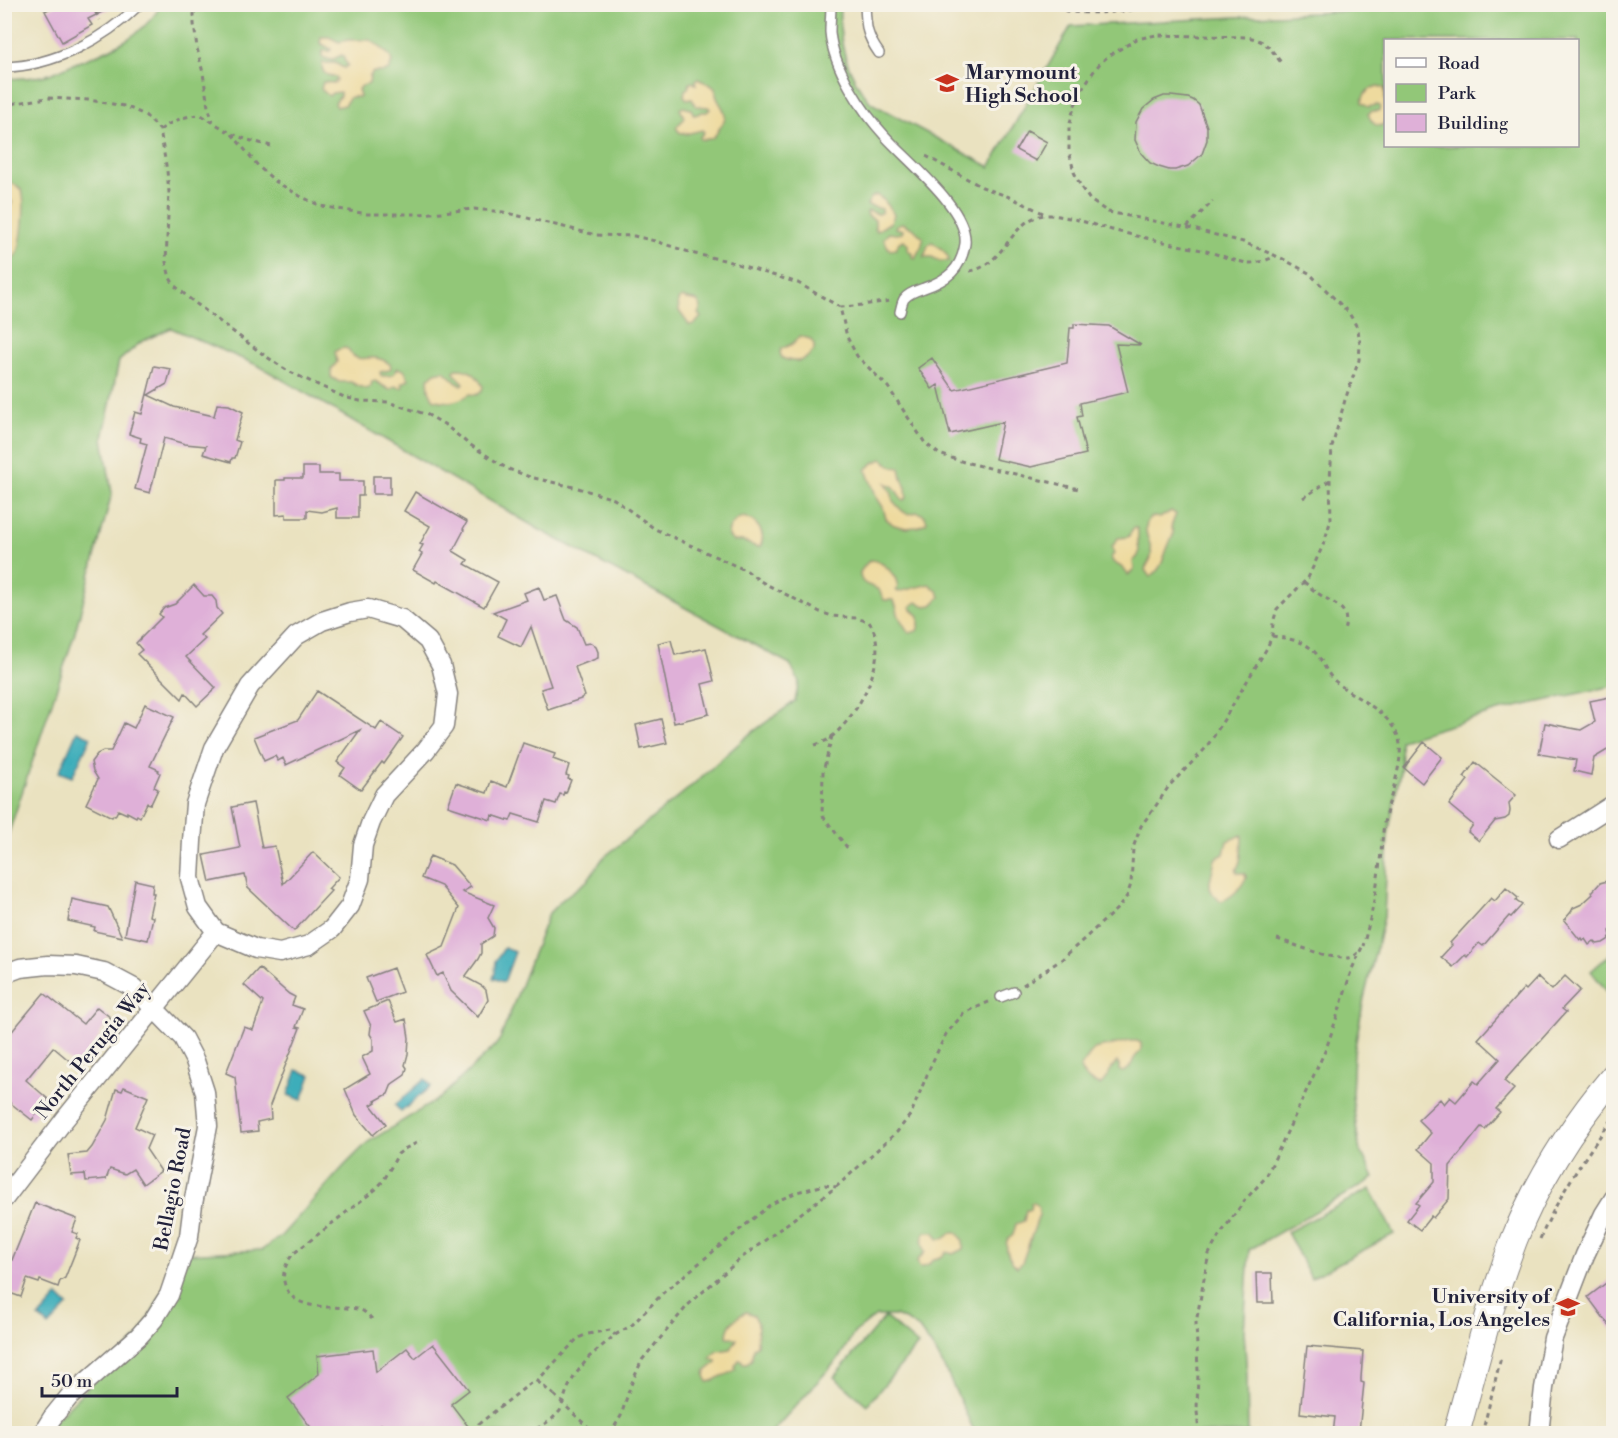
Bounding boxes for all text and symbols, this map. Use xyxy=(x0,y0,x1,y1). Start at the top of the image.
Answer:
legend xyxy=(1384,39,1579,147)
text: Road xyxy=(1438,52,1481,75)
place label: Marymount High School xyxy=(965,61,1079,109)
school or university icon: Marymount High School xyxy=(934,70,960,96)
text: Park xyxy=(1438,82,1477,105)
text: Building xyxy=(1437,112,1509,135)
street label: North Perugia Way xyxy=(30,977,156,1125)
street label: Bellagio Road xyxy=(149,1125,198,1254)
place label: University of California, Los Angeles xyxy=(1333,1285,1553,1333)
school or university icon: University of California, Los Angeles xyxy=(1555,1294,1581,1320)
scale bar xyxy=(42,1360,177,1398)
text: 50 m xyxy=(51,1370,93,1393)

